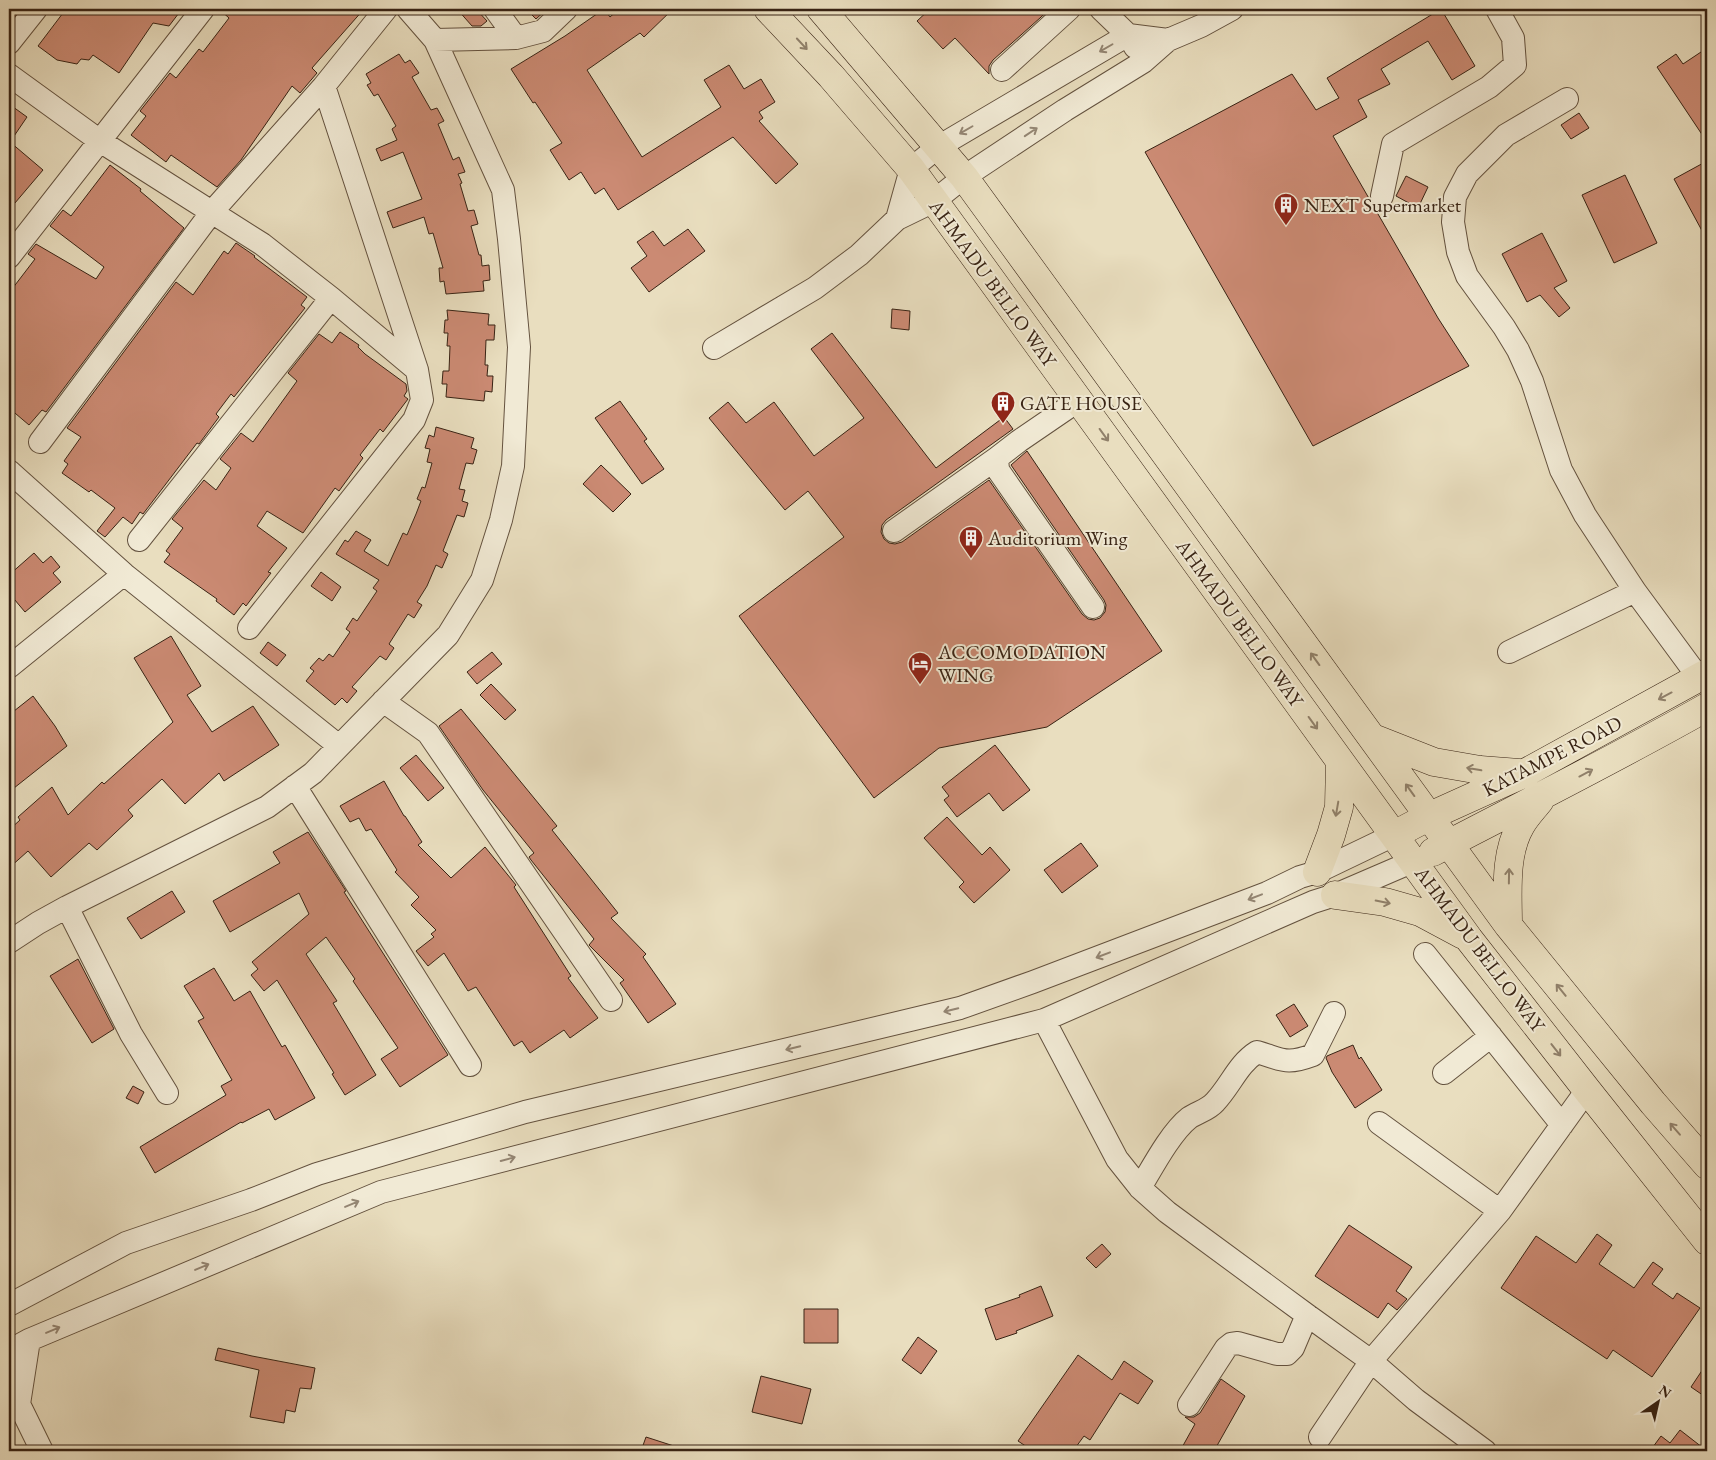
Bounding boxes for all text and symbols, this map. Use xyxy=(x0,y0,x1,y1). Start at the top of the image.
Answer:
one-way arrow xyxy=(796,38,808,51)
one-way arrow xyxy=(1100,44,1114,54)
one-way arrow xyxy=(959,126,973,136)
one-way arrow xyxy=(1023,127,1037,137)
building icon: NEXT Supermarket xyxy=(1273,192,1299,226)
place label: NEXT Supermarket xyxy=(1304,192,1462,218)
street label: AHMADU BELLO WAY xyxy=(923,193,1063,373)
building icon: GATE HOUSE xyxy=(990,390,1016,424)
place label: GATE HOUSE xyxy=(1020,390,1142,416)
one-way arrow xyxy=(1099,428,1109,442)
building icon: Auditorium Wing xyxy=(958,525,984,559)
place label: Auditorium Wing xyxy=(987,525,1128,551)
street label: AHMADU BELLO WAY xyxy=(1170,533,1310,713)
place label: ACCOMODATION WING xyxy=(937,639,1106,688)
hotel icon: ACCOMODATION WING xyxy=(907,651,933,685)
one-way arrow xyxy=(1309,653,1320,666)
one-way arrow xyxy=(1658,692,1672,702)
street label: KATAMPE ROAD xyxy=(1478,710,1626,802)
one-way arrow xyxy=(1308,716,1318,730)
one-way arrow xyxy=(1467,764,1483,774)
one-way arrow xyxy=(1578,768,1593,778)
one-way arrow xyxy=(1405,784,1416,797)
one-way arrow xyxy=(1332,801,1342,817)
street label: AHMADU BELLO WAY xyxy=(1409,860,1552,1038)
one-way arrow xyxy=(1504,868,1513,884)
one-way arrow xyxy=(1248,893,1263,902)
one-way arrow xyxy=(1374,898,1390,907)
one-way arrow xyxy=(1096,951,1112,960)
one-way arrow xyxy=(1555,983,1566,996)
one-way arrow xyxy=(943,1006,959,1015)
one-way arrow xyxy=(1550,1043,1561,1056)
one-way arrow xyxy=(785,1044,801,1053)
one-way arrow xyxy=(1669,1122,1681,1135)
one-way arrow xyxy=(500,1154,516,1163)
one-way arrow xyxy=(344,1199,359,1209)
one-way arrow xyxy=(195,1262,210,1271)
one-way arrow xyxy=(45,1325,60,1335)
north arrow xyxy=(1634,1378,1684,1428)
text: N xyxy=(1656,1381,1676,1402)

